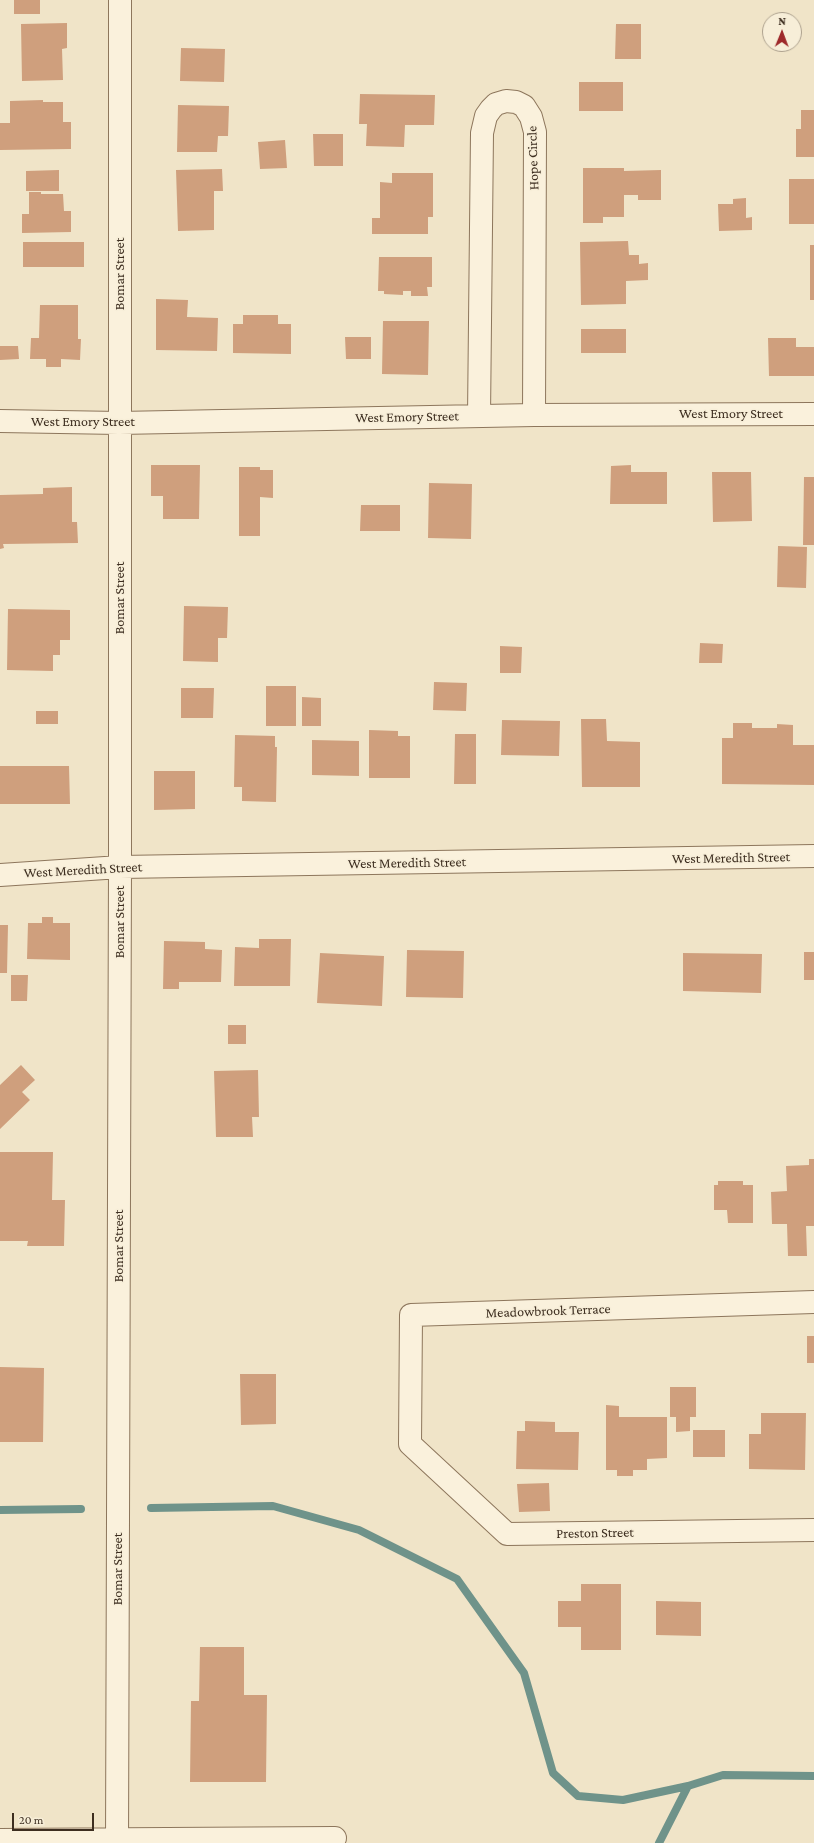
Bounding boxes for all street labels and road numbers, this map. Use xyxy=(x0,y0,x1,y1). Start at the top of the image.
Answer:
street label: Hope Circle xyxy=(523,126,543,190)
street label: Bomar Street xyxy=(112,238,128,310)
street label: West Emory Street xyxy=(679,406,783,422)
street label: West Emory Street xyxy=(355,408,459,426)
street label: West Emory Street xyxy=(31,414,135,430)
street label: Bomar Street xyxy=(112,562,128,634)
street label: West Meredith Street xyxy=(672,849,790,867)
street label: West Meredith Street xyxy=(348,854,466,872)
street label: West Meredith Street xyxy=(23,859,143,881)
street label: Bomar Street xyxy=(112,886,128,958)
street label: Bomar Street xyxy=(111,1210,127,1282)
street label: Meadowbrook Terrace xyxy=(485,1300,611,1322)
street label: Preston Street xyxy=(556,1524,634,1542)
street label: Bomar Street xyxy=(110,1533,126,1605)

